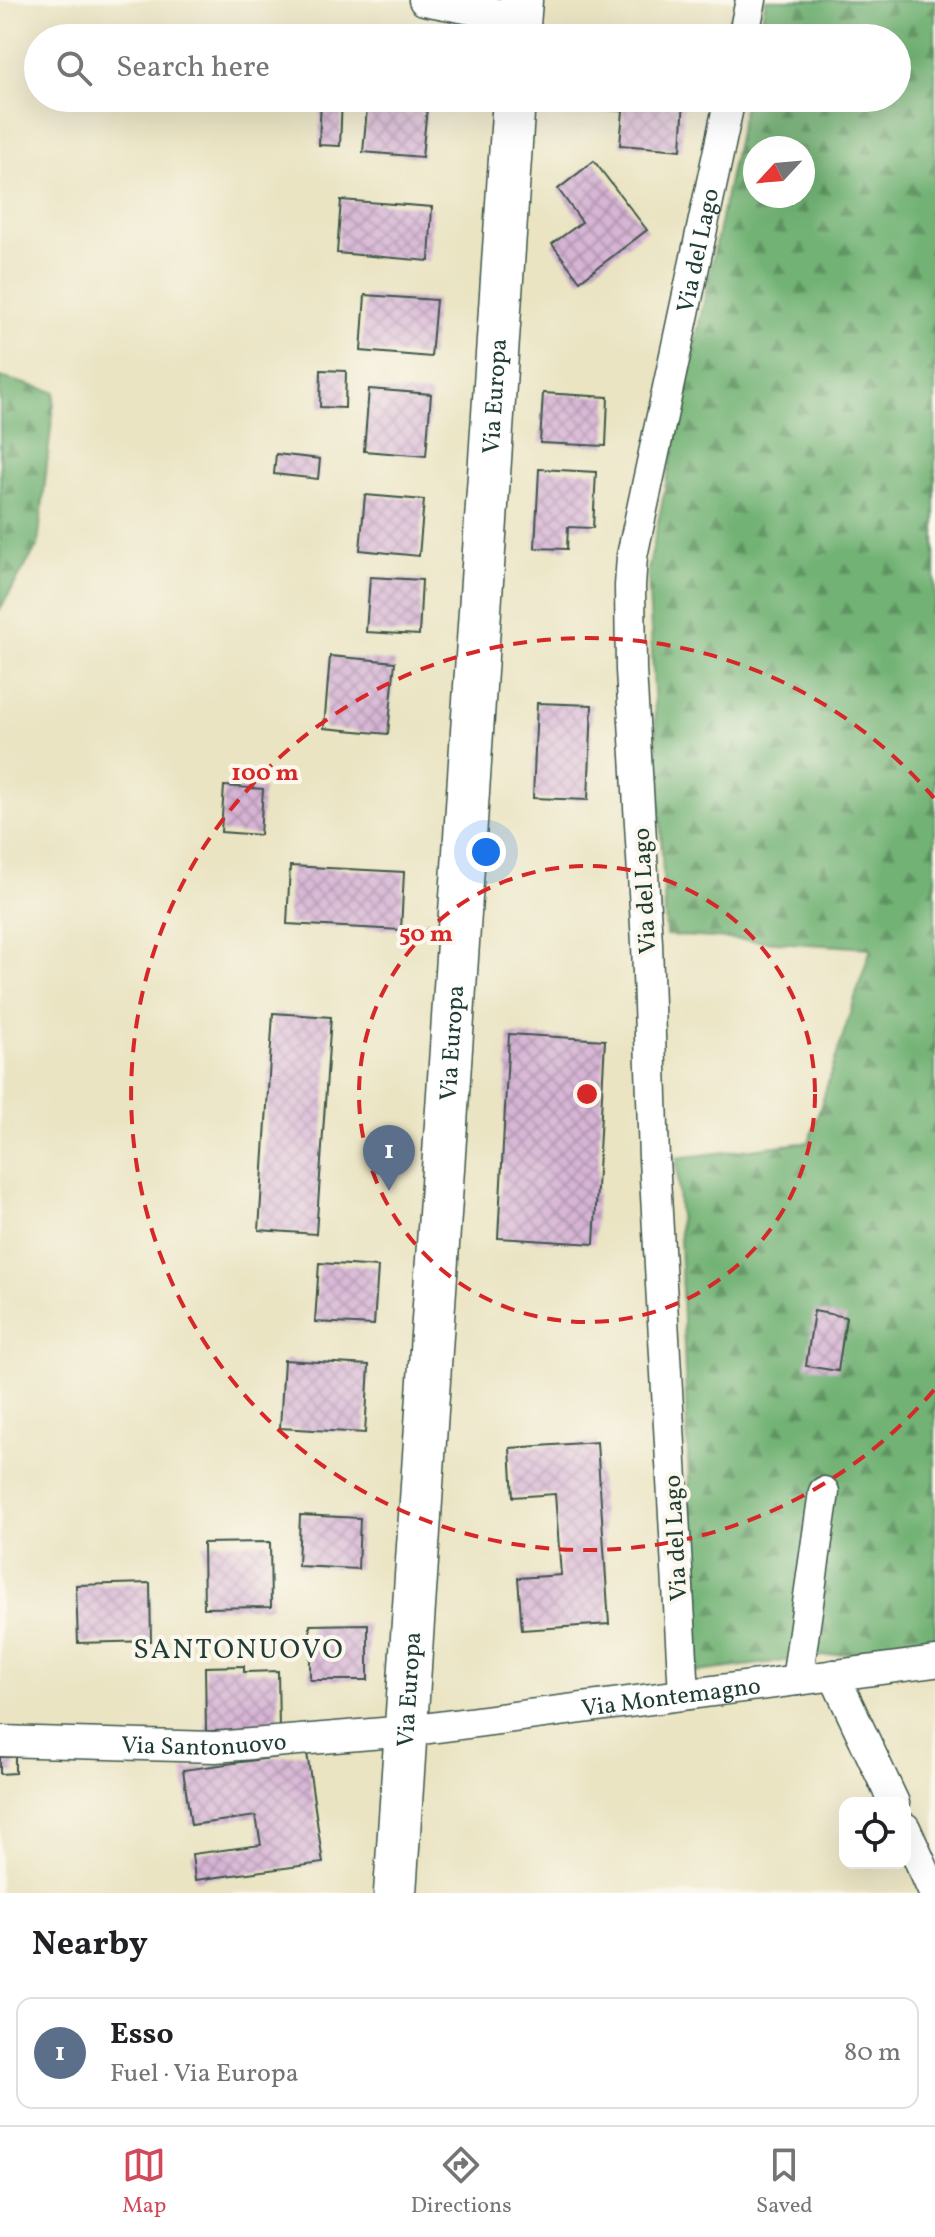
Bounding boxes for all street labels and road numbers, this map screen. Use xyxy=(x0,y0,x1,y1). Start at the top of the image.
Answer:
street label: Via del Lago xyxy=(669,185,729,316)
street label: Via Europa xyxy=(475,338,517,455)
street label: Via del Lago xyxy=(626,827,666,955)
street label: Via Europa xyxy=(433,984,474,1102)
street label: Via del Lago xyxy=(657,1474,697,1602)
street label: Via Europa xyxy=(390,1631,431,1748)
street label: Via Montemagno xyxy=(580,1670,763,1727)
street label: Via Santonuovo xyxy=(121,1726,288,1766)

